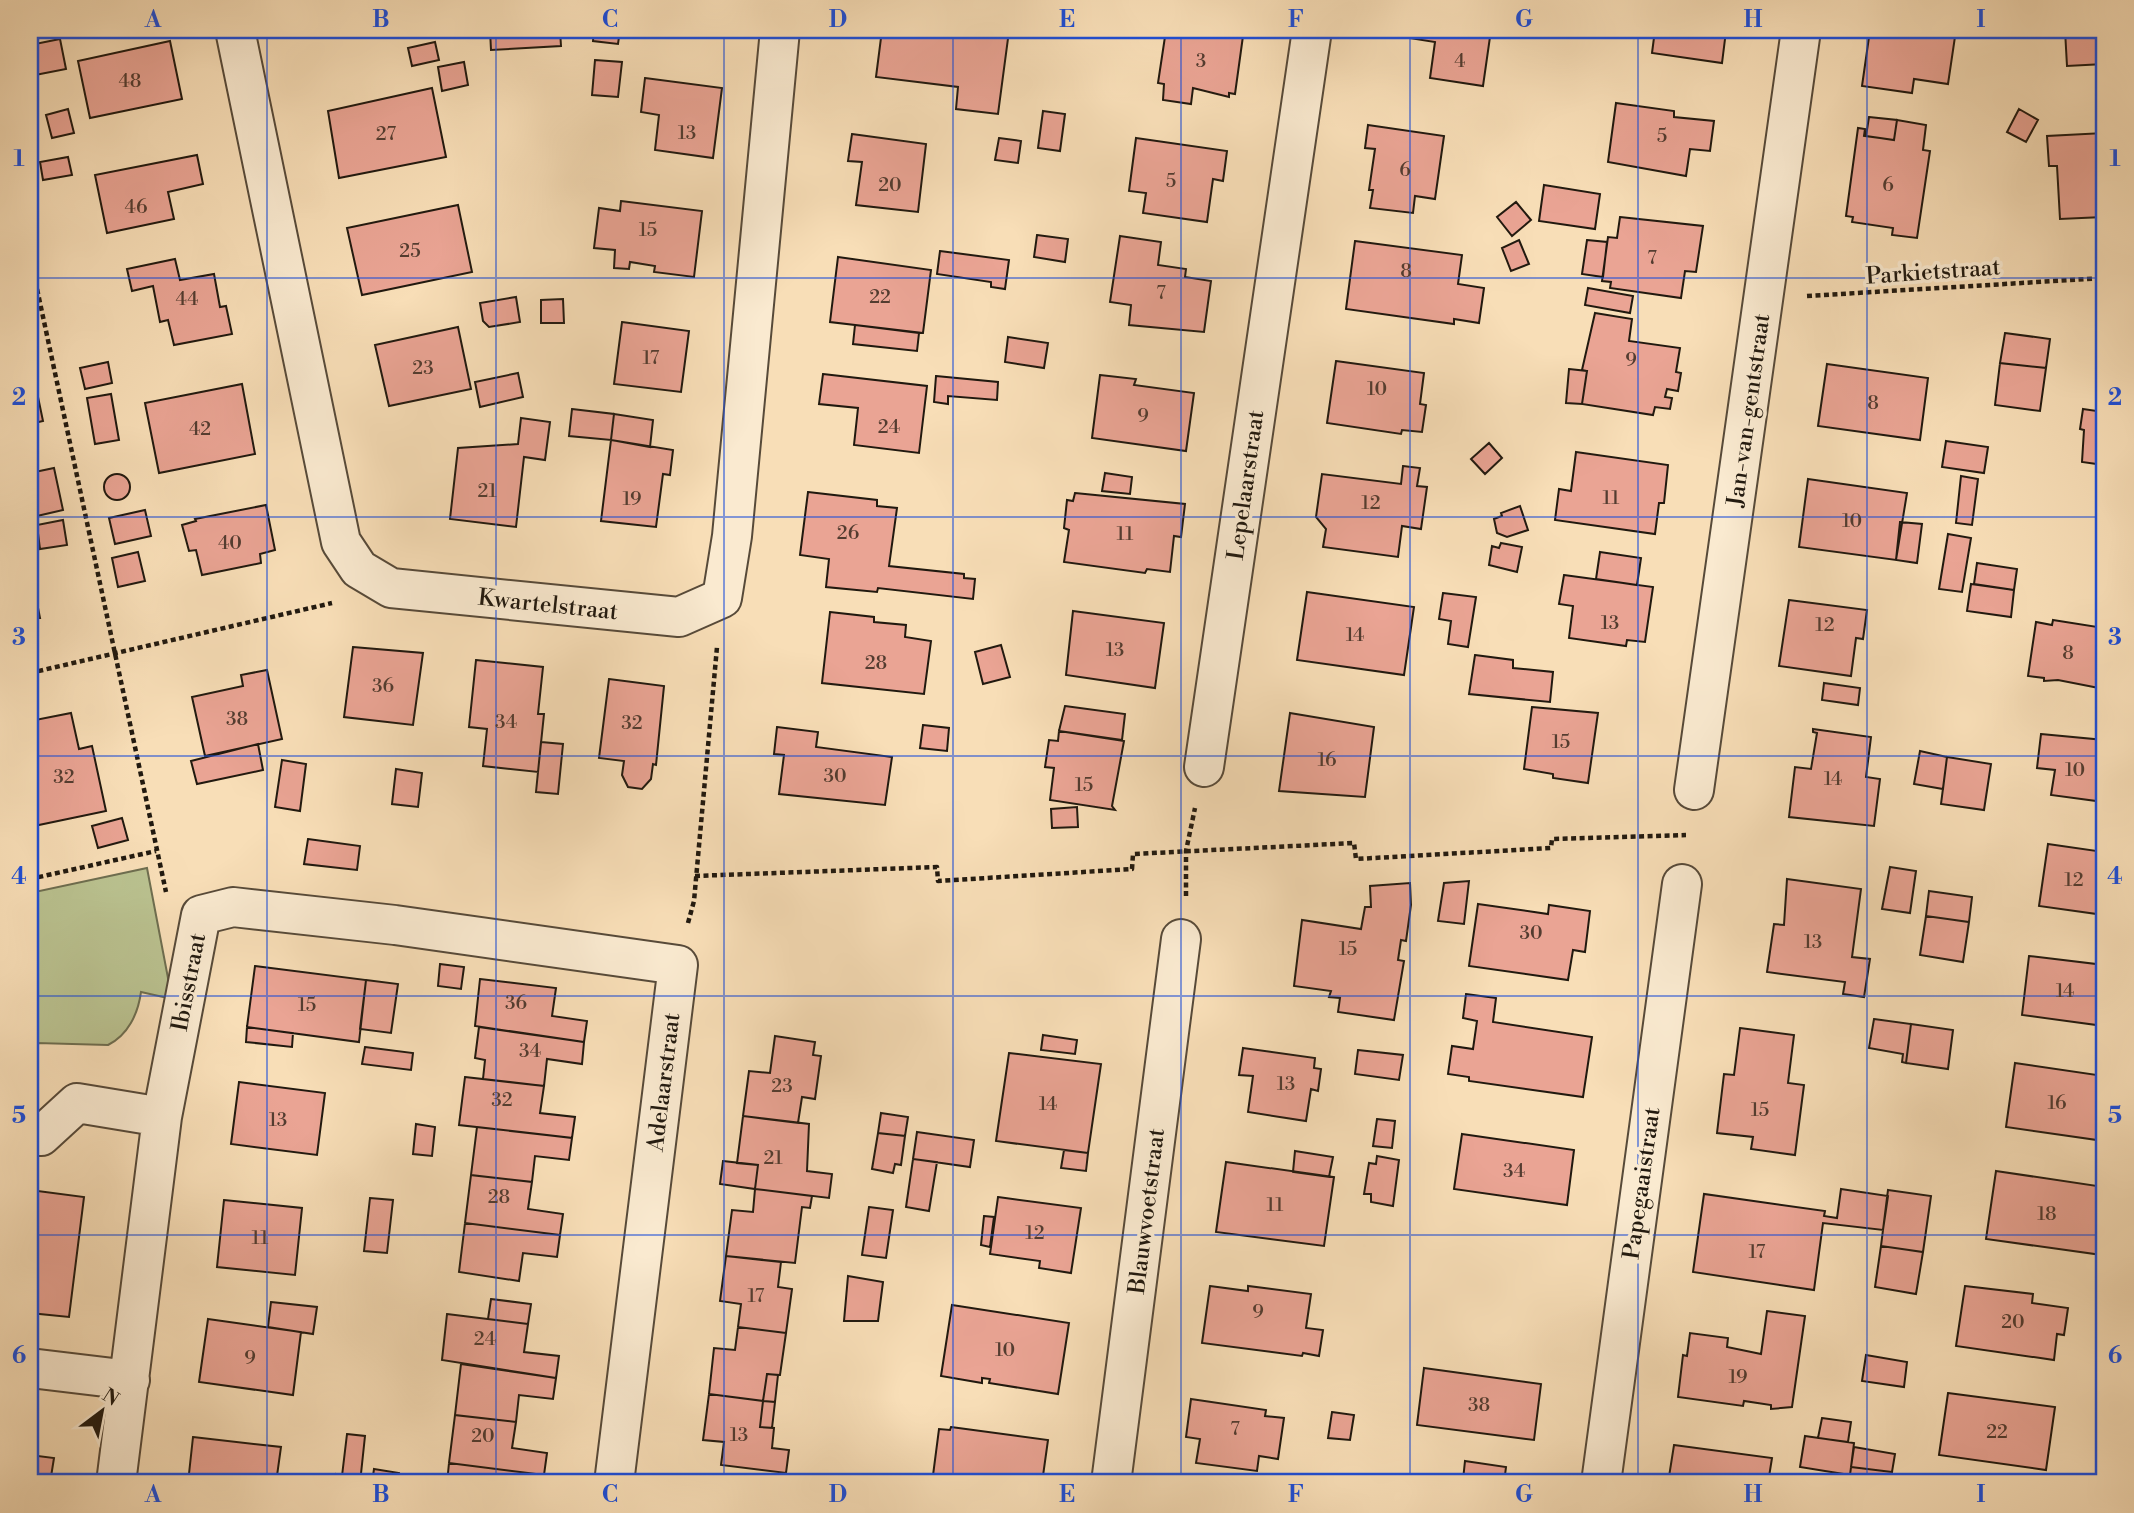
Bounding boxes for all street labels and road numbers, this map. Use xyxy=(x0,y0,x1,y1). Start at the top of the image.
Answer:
street label: Parkietstraat xyxy=(1865,253,2001,291)
street label: Jan-van-gentstraat xyxy=(1721,312,1776,510)
street label: Lepelaarstraat xyxy=(1222,408,1270,562)
street label: Kwartelstraat xyxy=(477,584,619,626)
street label: Ibisstraat xyxy=(166,931,212,1034)
street label: Adelaarstraat xyxy=(641,1011,686,1154)
street label: Papegaaistraat xyxy=(1617,1105,1667,1261)
street label: Blauwvoetstraat xyxy=(1123,1127,1171,1297)

